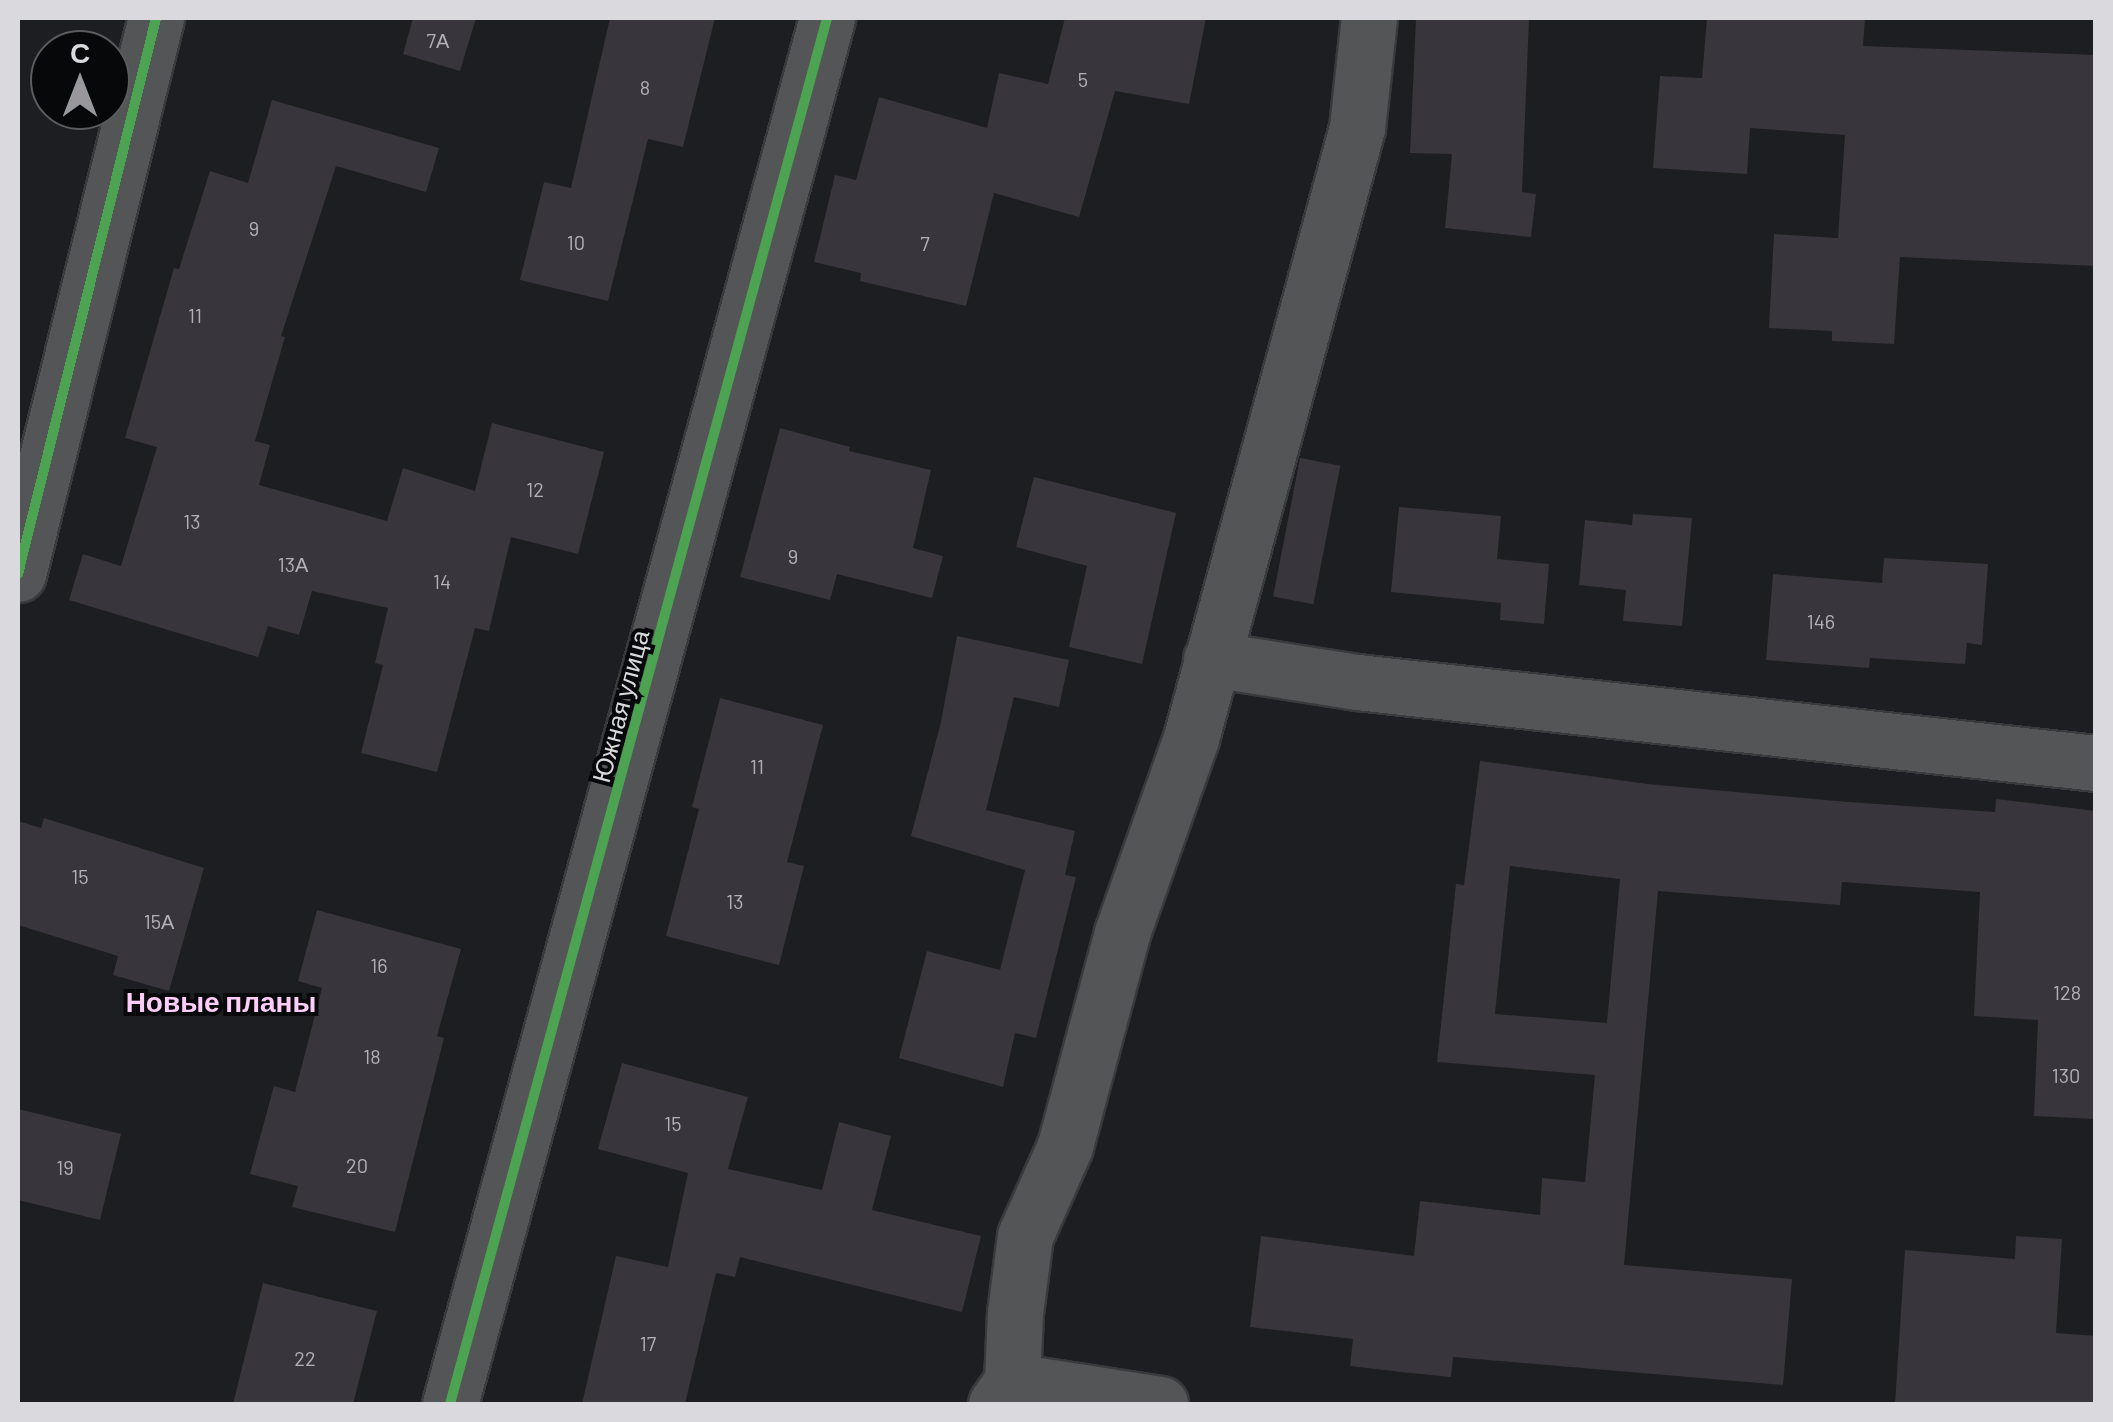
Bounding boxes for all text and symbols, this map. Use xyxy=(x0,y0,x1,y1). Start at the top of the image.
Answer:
house number: 7А xyxy=(427,28,449,52)
north arrow xyxy=(30,30,130,130)
text: С xyxy=(70,35,90,69)
house number: 5 xyxy=(1078,67,1088,91)
house number: 8 xyxy=(640,75,650,99)
house number: 9 xyxy=(249,216,259,240)
house number: 10 xyxy=(567,230,585,254)
house number: 7 xyxy=(920,231,930,255)
house number: 11 xyxy=(188,303,202,327)
house number: 12 xyxy=(526,477,544,501)
house number: 13 xyxy=(183,509,201,533)
house number: 9 xyxy=(788,544,798,568)
house number: 13А xyxy=(278,552,308,576)
house number: 14 xyxy=(433,569,451,593)
house number: 146 xyxy=(1807,609,1835,633)
street label: Южная улица xyxy=(585,626,655,786)
house number: 11 xyxy=(750,754,764,778)
house number: 15 xyxy=(71,864,89,888)
house number: 13 xyxy=(726,889,744,913)
house number: 15А xyxy=(144,909,174,933)
house number: 16 xyxy=(370,953,388,977)
house number: 128 xyxy=(2053,980,2081,1004)
district label: Новые планы xyxy=(126,984,316,1018)
house number: 18 xyxy=(363,1044,381,1068)
house number: 130 xyxy=(2052,1063,2080,1087)
house number: 15 xyxy=(664,1111,682,1135)
house number: 20 xyxy=(346,1153,368,1177)
house number: 19 xyxy=(56,1155,74,1179)
house number: 17 xyxy=(640,1331,656,1355)
house number: 22 xyxy=(294,1346,316,1370)

